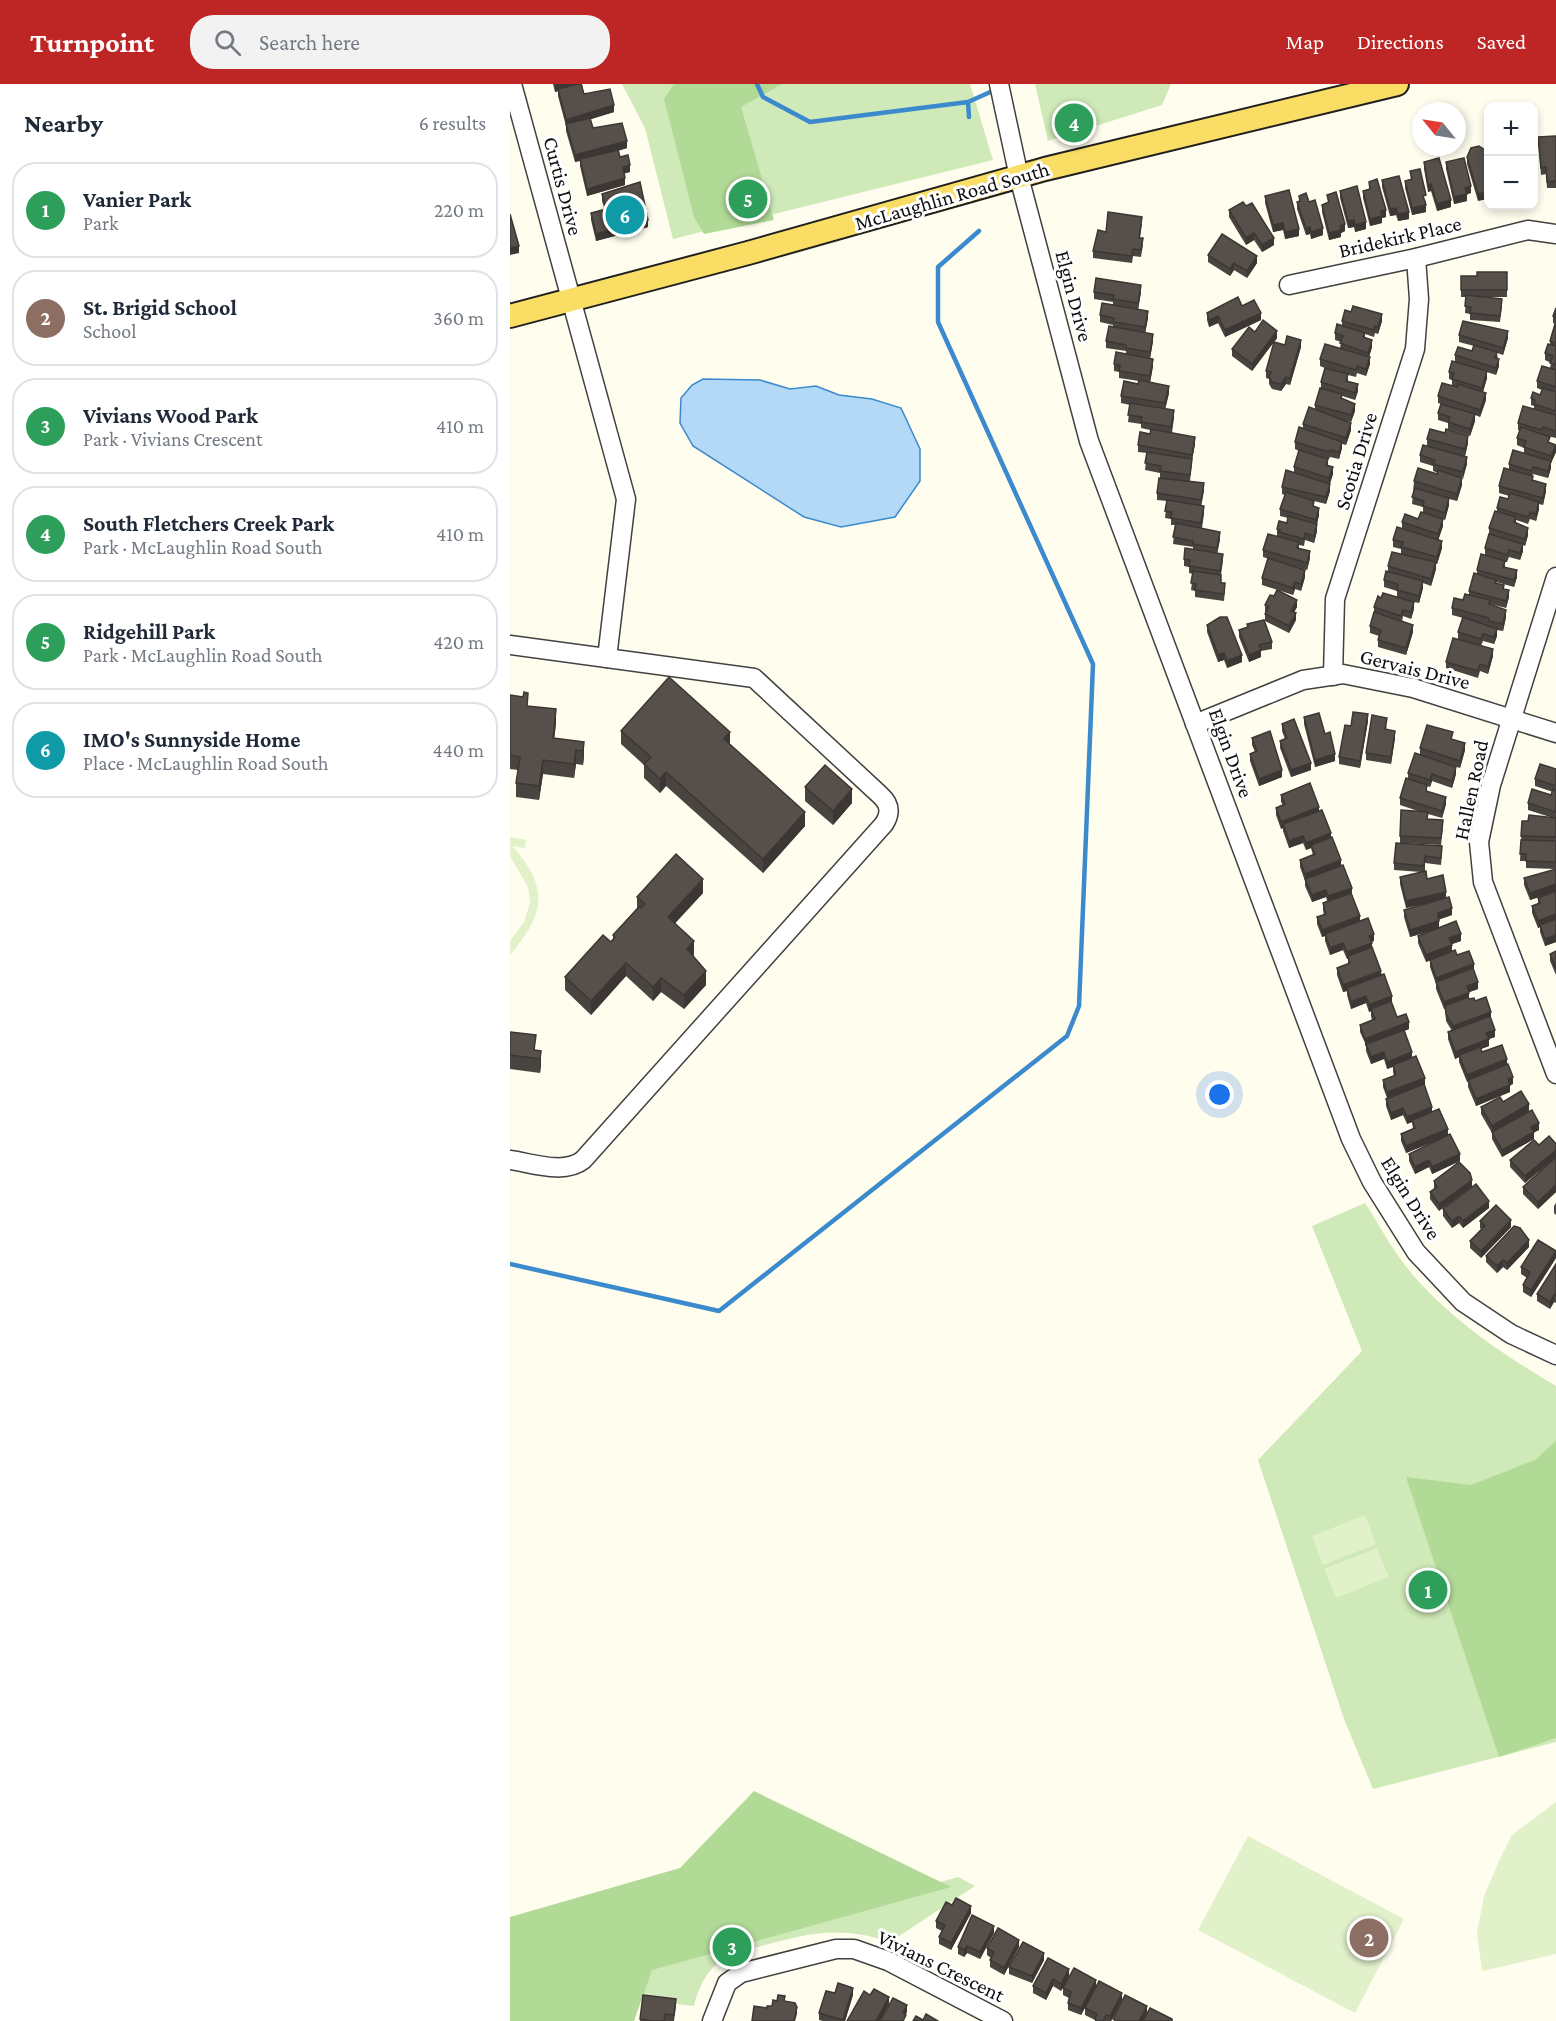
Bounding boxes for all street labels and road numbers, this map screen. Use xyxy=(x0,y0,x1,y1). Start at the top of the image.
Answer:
street label: Curtis Drive xyxy=(538,134,588,238)
street label: McLaughlin Road South xyxy=(852,157,1052,235)
street label: Bridekirk Place xyxy=(1336,211,1464,263)
street label: Elgin Drive xyxy=(1050,248,1098,344)
street label: Scotia Drive xyxy=(1330,409,1382,513)
street label: Gervais Drive xyxy=(1357,644,1473,694)
street label: Elgin Drive xyxy=(1204,705,1258,801)
street label: Hallen Road xyxy=(1449,738,1493,842)
street label: Elgin Drive xyxy=(1376,1152,1446,1244)
street label: Vivians Crescent xyxy=(873,1925,1009,2008)

